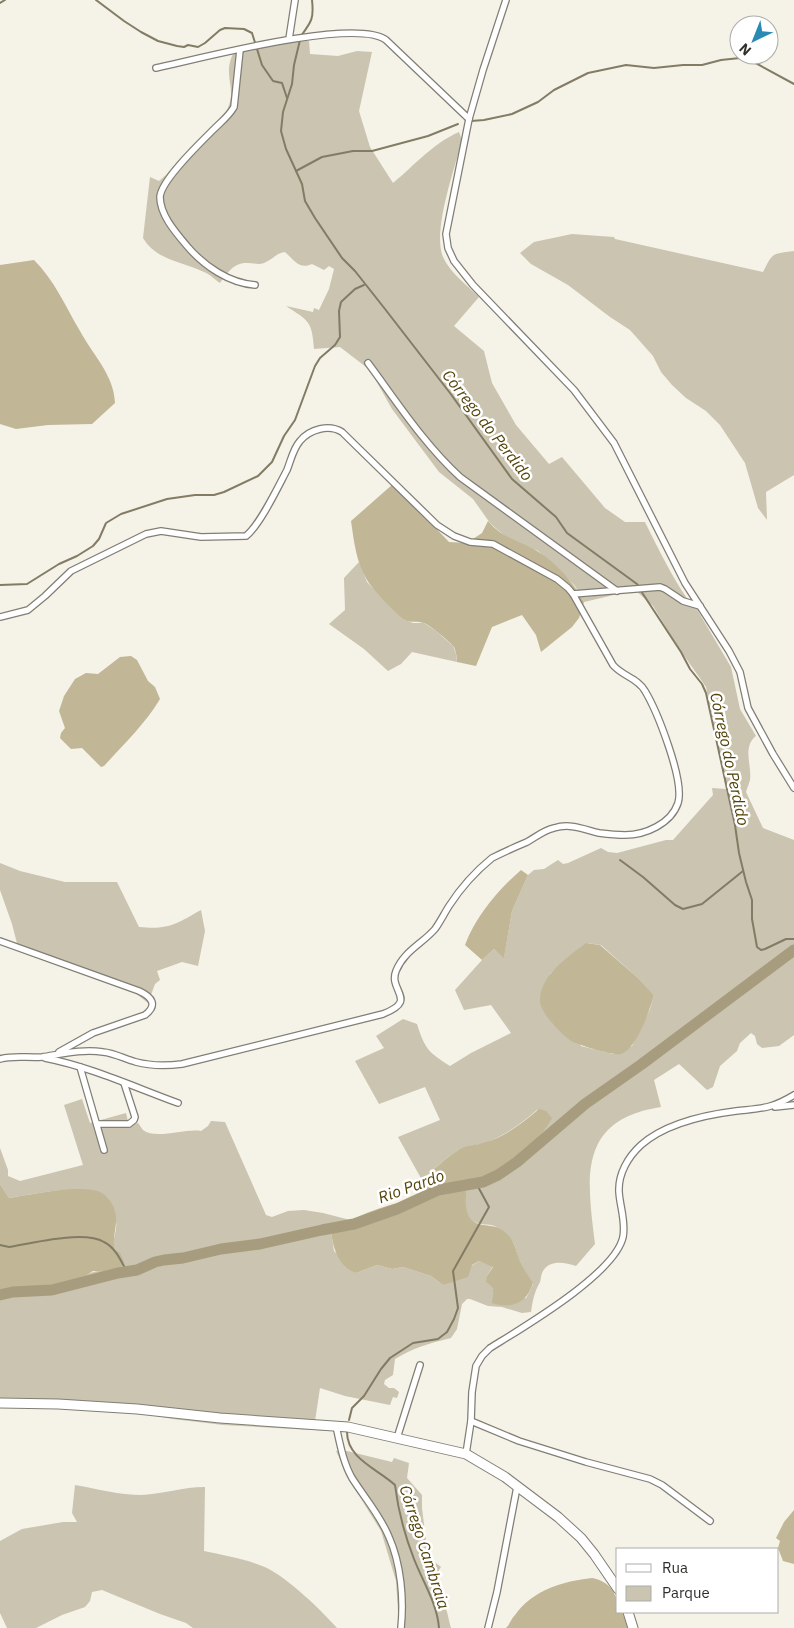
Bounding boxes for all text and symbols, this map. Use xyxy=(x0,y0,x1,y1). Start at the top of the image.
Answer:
north arrow xyxy=(729,15,779,65)
text: N xyxy=(735,39,755,60)
water label: Córrego do Perdido xyxy=(438,365,538,485)
water label: Córrego do Perdido xyxy=(706,691,754,828)
water label: Rio Pardo xyxy=(375,1165,447,1207)
water label: Córrego Cambraia xyxy=(396,1483,454,1611)
legend xyxy=(616,1548,779,1613)
text: Rua xyxy=(662,1558,688,1577)
text: Parque xyxy=(662,1583,710,1602)

